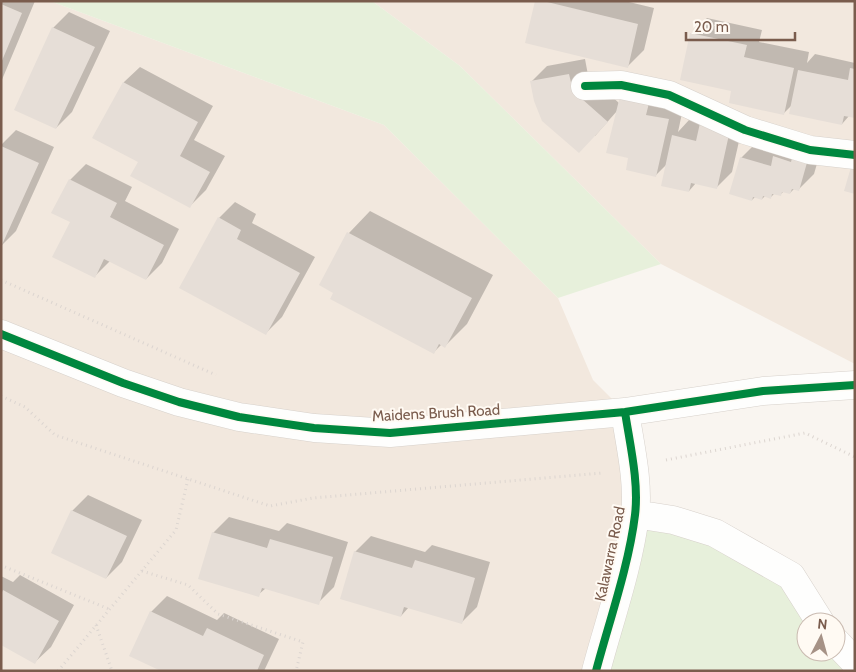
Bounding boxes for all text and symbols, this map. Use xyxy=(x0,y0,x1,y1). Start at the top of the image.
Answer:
scale bar xyxy=(686,10,795,42)
text: 20 m xyxy=(694,18,729,36)
street label: Maidens Brush Road xyxy=(372,401,500,425)
street label: Kalawarra Road xyxy=(591,505,629,603)
north arrow xyxy=(796,612,846,662)
text: N xyxy=(816,615,828,634)

